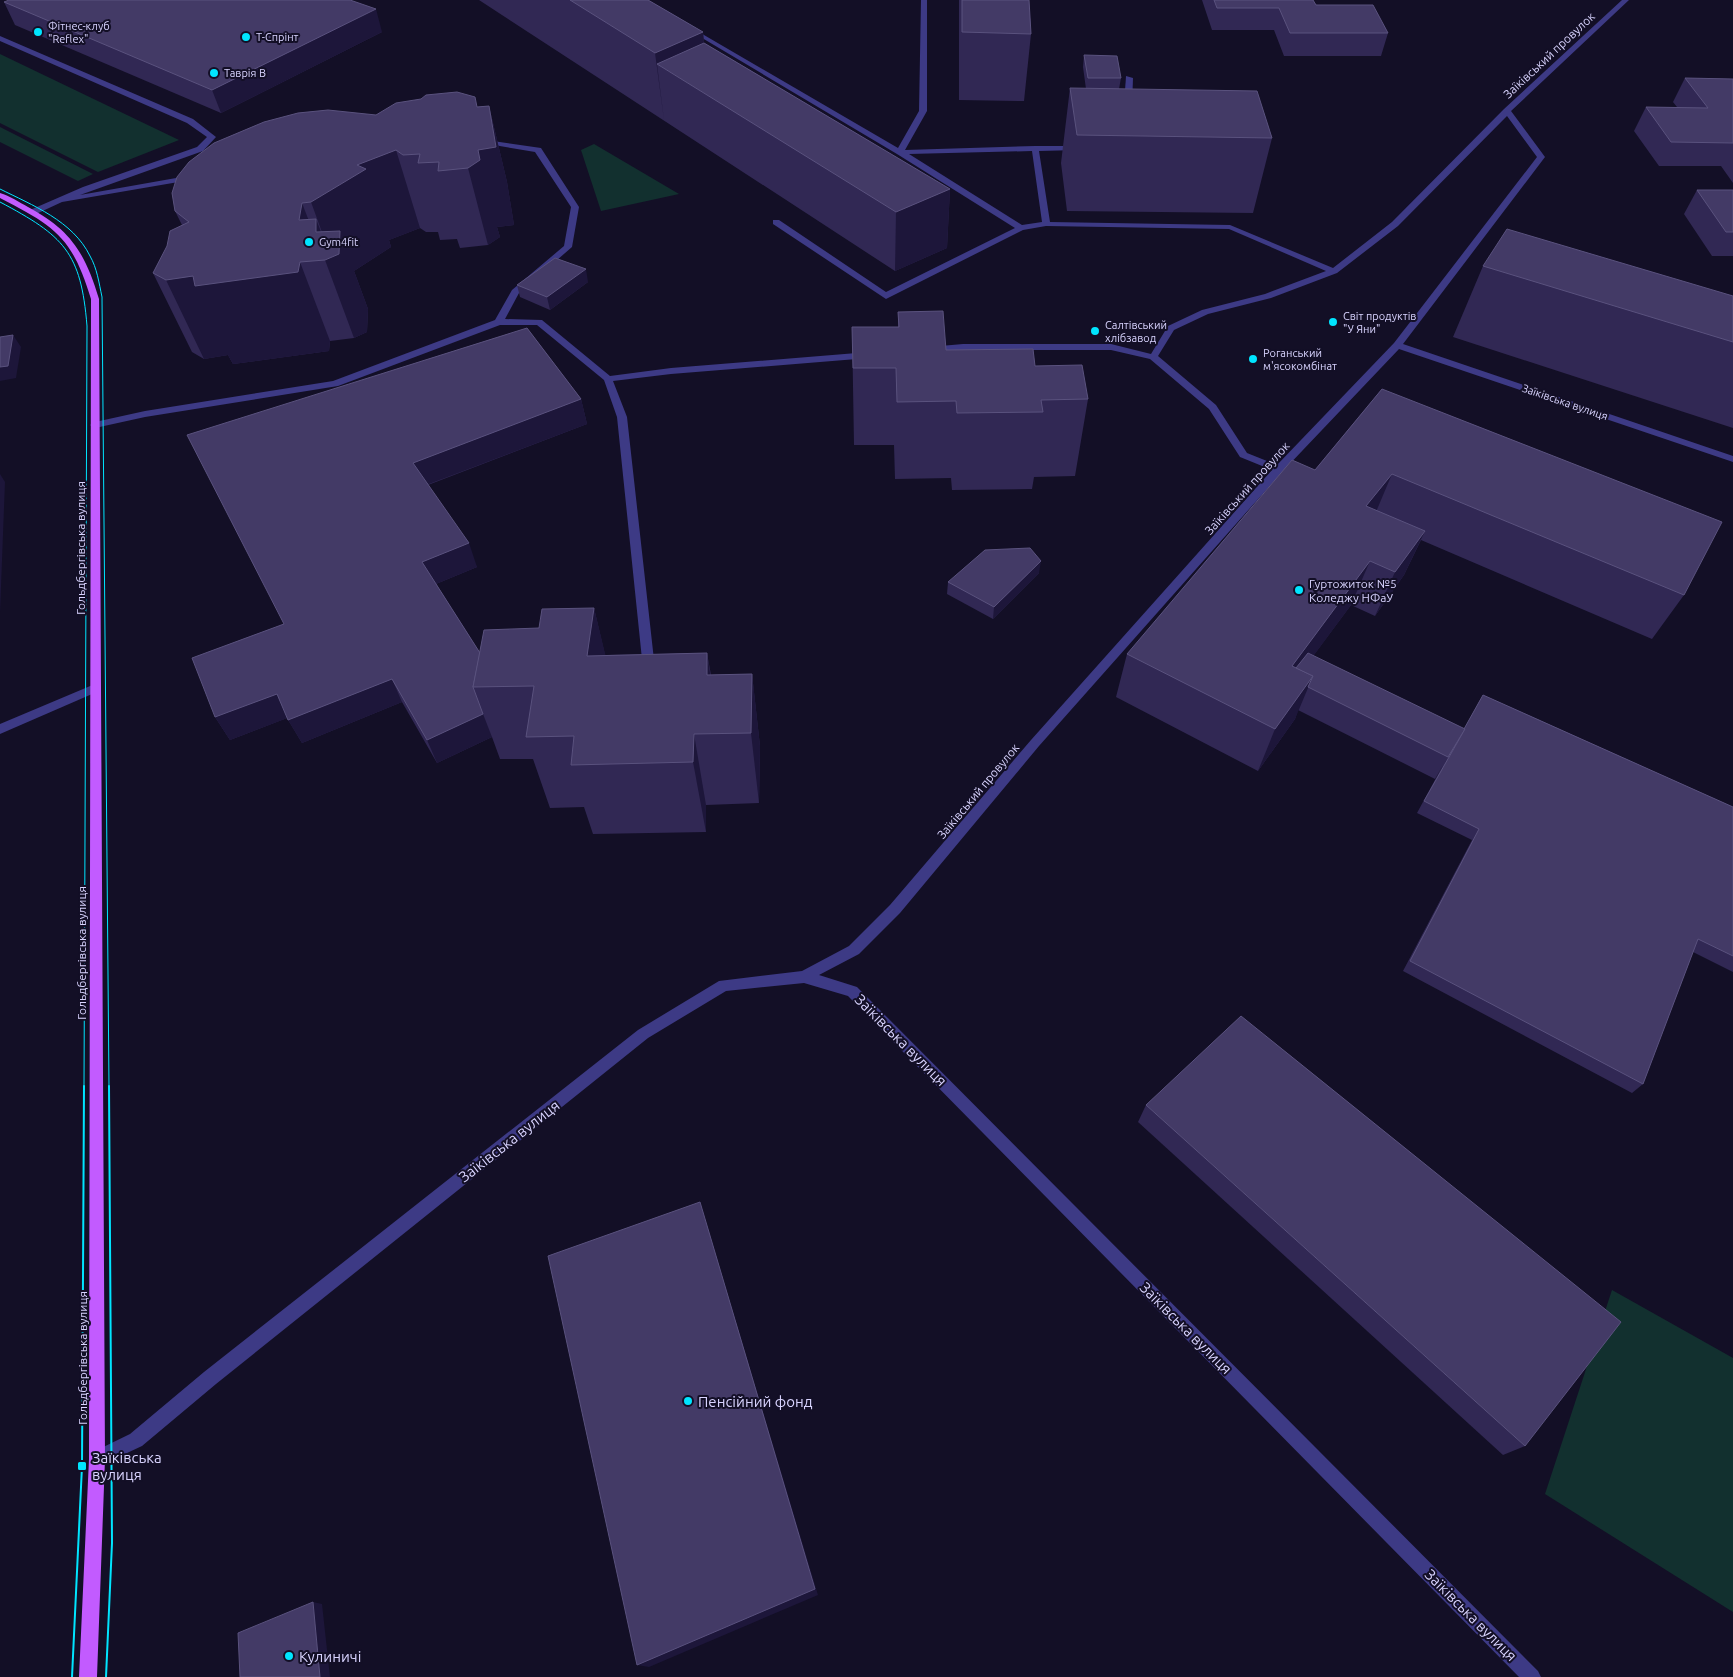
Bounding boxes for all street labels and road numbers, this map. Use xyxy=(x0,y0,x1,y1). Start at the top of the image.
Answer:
street label: Заїківський провулок xyxy=(1501,9,1597,101)
street label: Заїківська вулиця xyxy=(1520,382,1610,422)
street label: Заїківський провулок xyxy=(1202,439,1292,537)
street label: Гольдбергівська вулиця xyxy=(74,481,87,615)
street label: Заїківський провулок xyxy=(935,741,1021,841)
street label: Гольдбергівська вулиця xyxy=(75,886,88,1020)
street label: Заїківська вулиця xyxy=(852,991,950,1089)
street label: Заїківська вулиця xyxy=(455,1097,563,1185)
street label: Заїківська вулиця xyxy=(1137,1279,1235,1377)
street label: Гольдбергівська вулиця xyxy=(76,1291,89,1425)
street label: Заїківська вулиця xyxy=(1422,1566,1520,1664)

